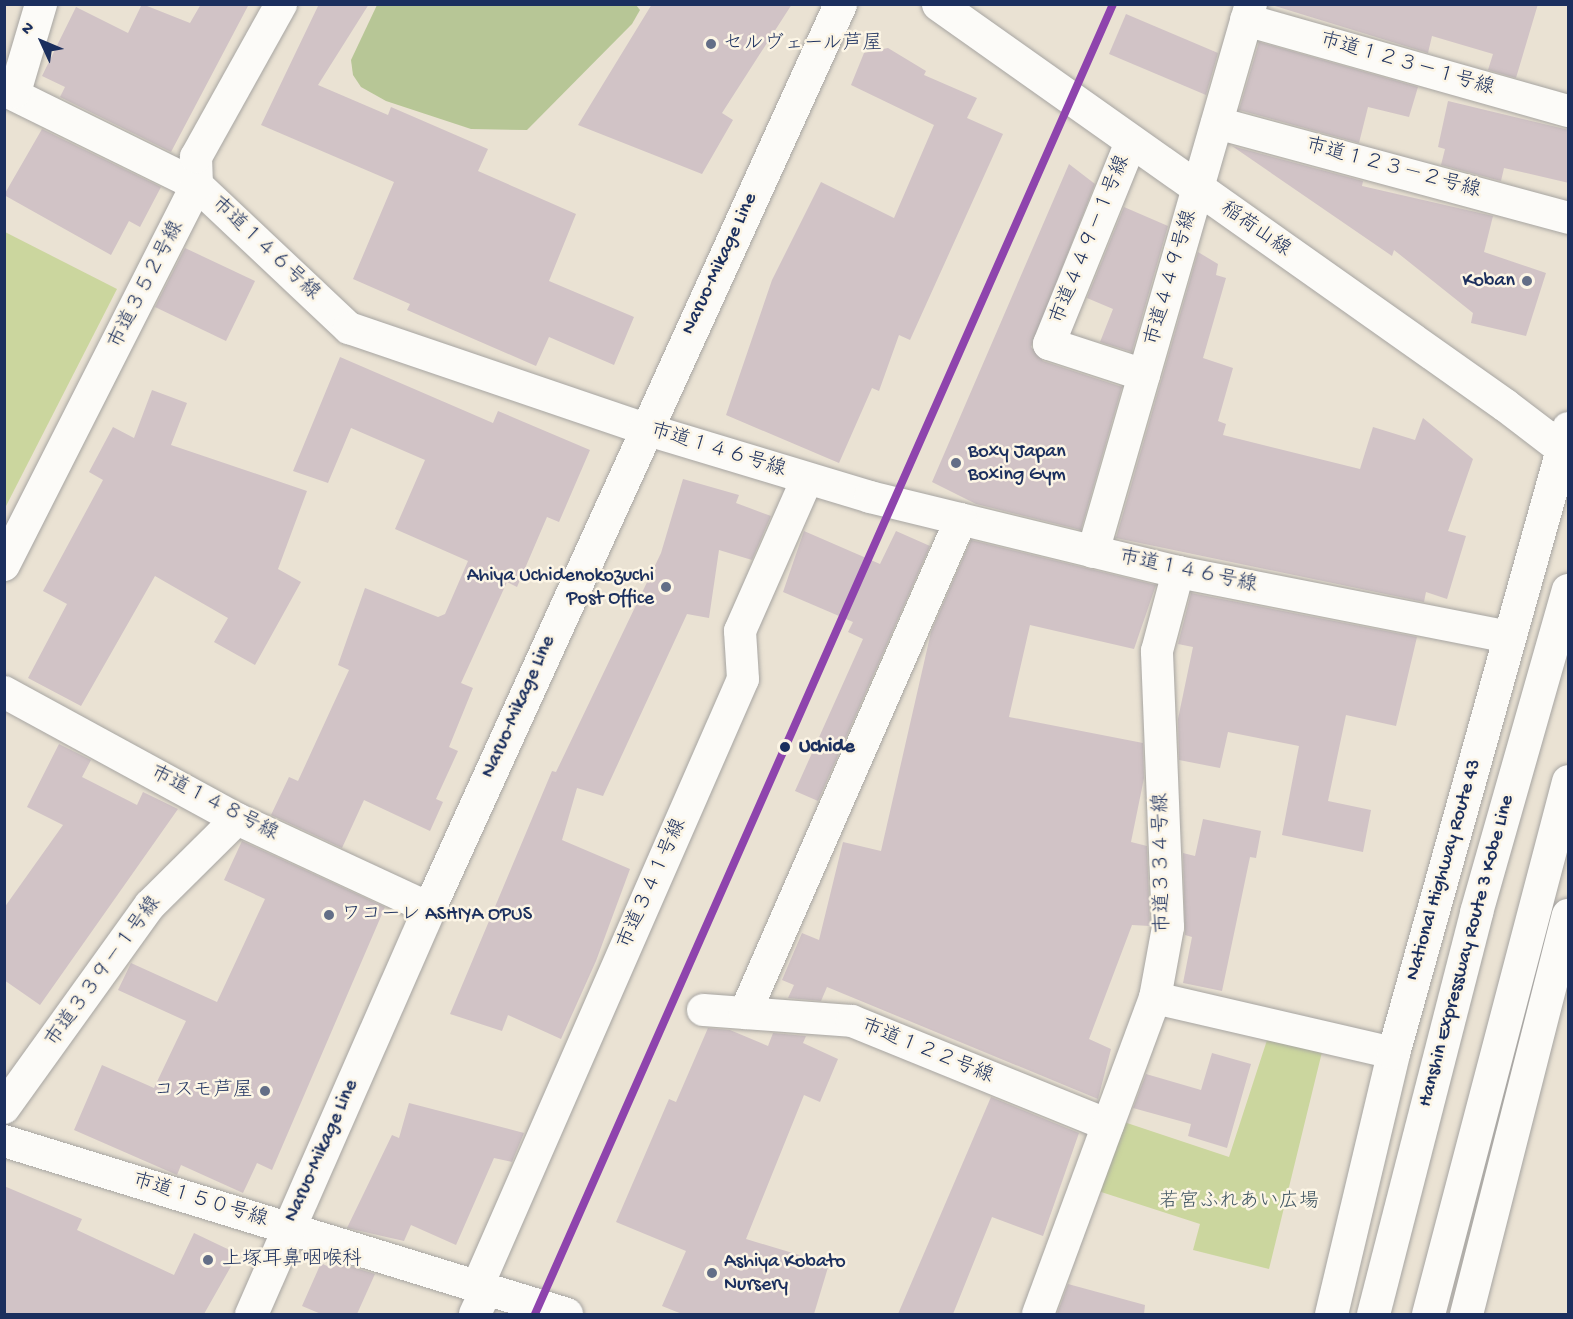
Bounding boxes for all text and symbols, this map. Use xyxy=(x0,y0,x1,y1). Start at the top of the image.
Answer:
north arrow xyxy=(12,12,72,72)
text: N xyxy=(18,19,39,40)
street label: 市道１２３－１号線 xyxy=(1317,29,1497,101)
place label: セルヴェール芦屋 xyxy=(723,32,883,56)
marker: セルヴェール芦屋 xyxy=(704,37,718,51)
street label: 市道１２３－２号線 xyxy=(1303,134,1483,204)
street label: 市道４４９－１号線 xyxy=(1046,152,1136,328)
street label: Naruo-Mikage Line xyxy=(677,189,763,339)
street label: 市道１４６号線 xyxy=(206,192,324,306)
street label: 稲荷山線 xyxy=(1215,197,1295,263)
street label: 市道４４９号線 xyxy=(1141,207,1203,349)
street label: 市道３５２号線 xyxy=(105,217,189,353)
place label: Koban xyxy=(1462,269,1515,293)
marker: Koban xyxy=(1520,274,1534,288)
street label: 市道１４６号線 xyxy=(648,419,788,483)
place label: Boxy Japan Boxing Gym xyxy=(968,440,1066,487)
marker: Boxy Japan Boxing Gym xyxy=(949,456,963,470)
street label: 市道１４６号線 xyxy=(1117,546,1259,598)
place label: Ahiya Uchidenokozuchi Post Office xyxy=(467,564,654,611)
marker: Ahiya Uchidenokozuchi Post Office xyxy=(659,580,673,594)
street label: Naruo-Mikage Line xyxy=(477,632,561,782)
place label: Uchide xyxy=(799,735,854,759)
marker: Uchide xyxy=(776,738,794,756)
street label: National Highway Route 43 xyxy=(1401,757,1487,983)
street label: 市道１４８号線 xyxy=(146,762,282,846)
street label: Hanshin Expressway Route 3 Kobe Line xyxy=(1414,792,1520,1110)
street label: 市道３３４号線 xyxy=(1150,793,1176,933)
street label: 市道３４１号線 xyxy=(614,815,692,953)
street label: 市道３３９－１号線 xyxy=(41,892,167,1052)
place label: ワコーレ ASHIYA OPUS xyxy=(341,903,533,927)
marker: ワコーレ ASHIYA OPUS xyxy=(322,908,336,922)
street label: 市道１２２号線 xyxy=(858,1015,996,1089)
street label: Naruo-Mikage Line xyxy=(280,1076,364,1226)
place label: コスモ芦屋 xyxy=(153,1079,253,1103)
marker: コスモ芦屋 xyxy=(258,1084,272,1098)
street label: 市道１５０号線 xyxy=(130,1169,270,1233)
park label: 若宮ふれあい広場 xyxy=(1159,1190,1319,1214)
place label: 上塚耳鼻咽喉科 xyxy=(222,1248,362,1272)
place label: Ashiya Kobato Nursery xyxy=(724,1250,846,1297)
marker: 上塚耳鼻咽喉科 xyxy=(199,1251,217,1269)
marker: Ashiya Kobato Nursery xyxy=(705,1266,719,1280)

